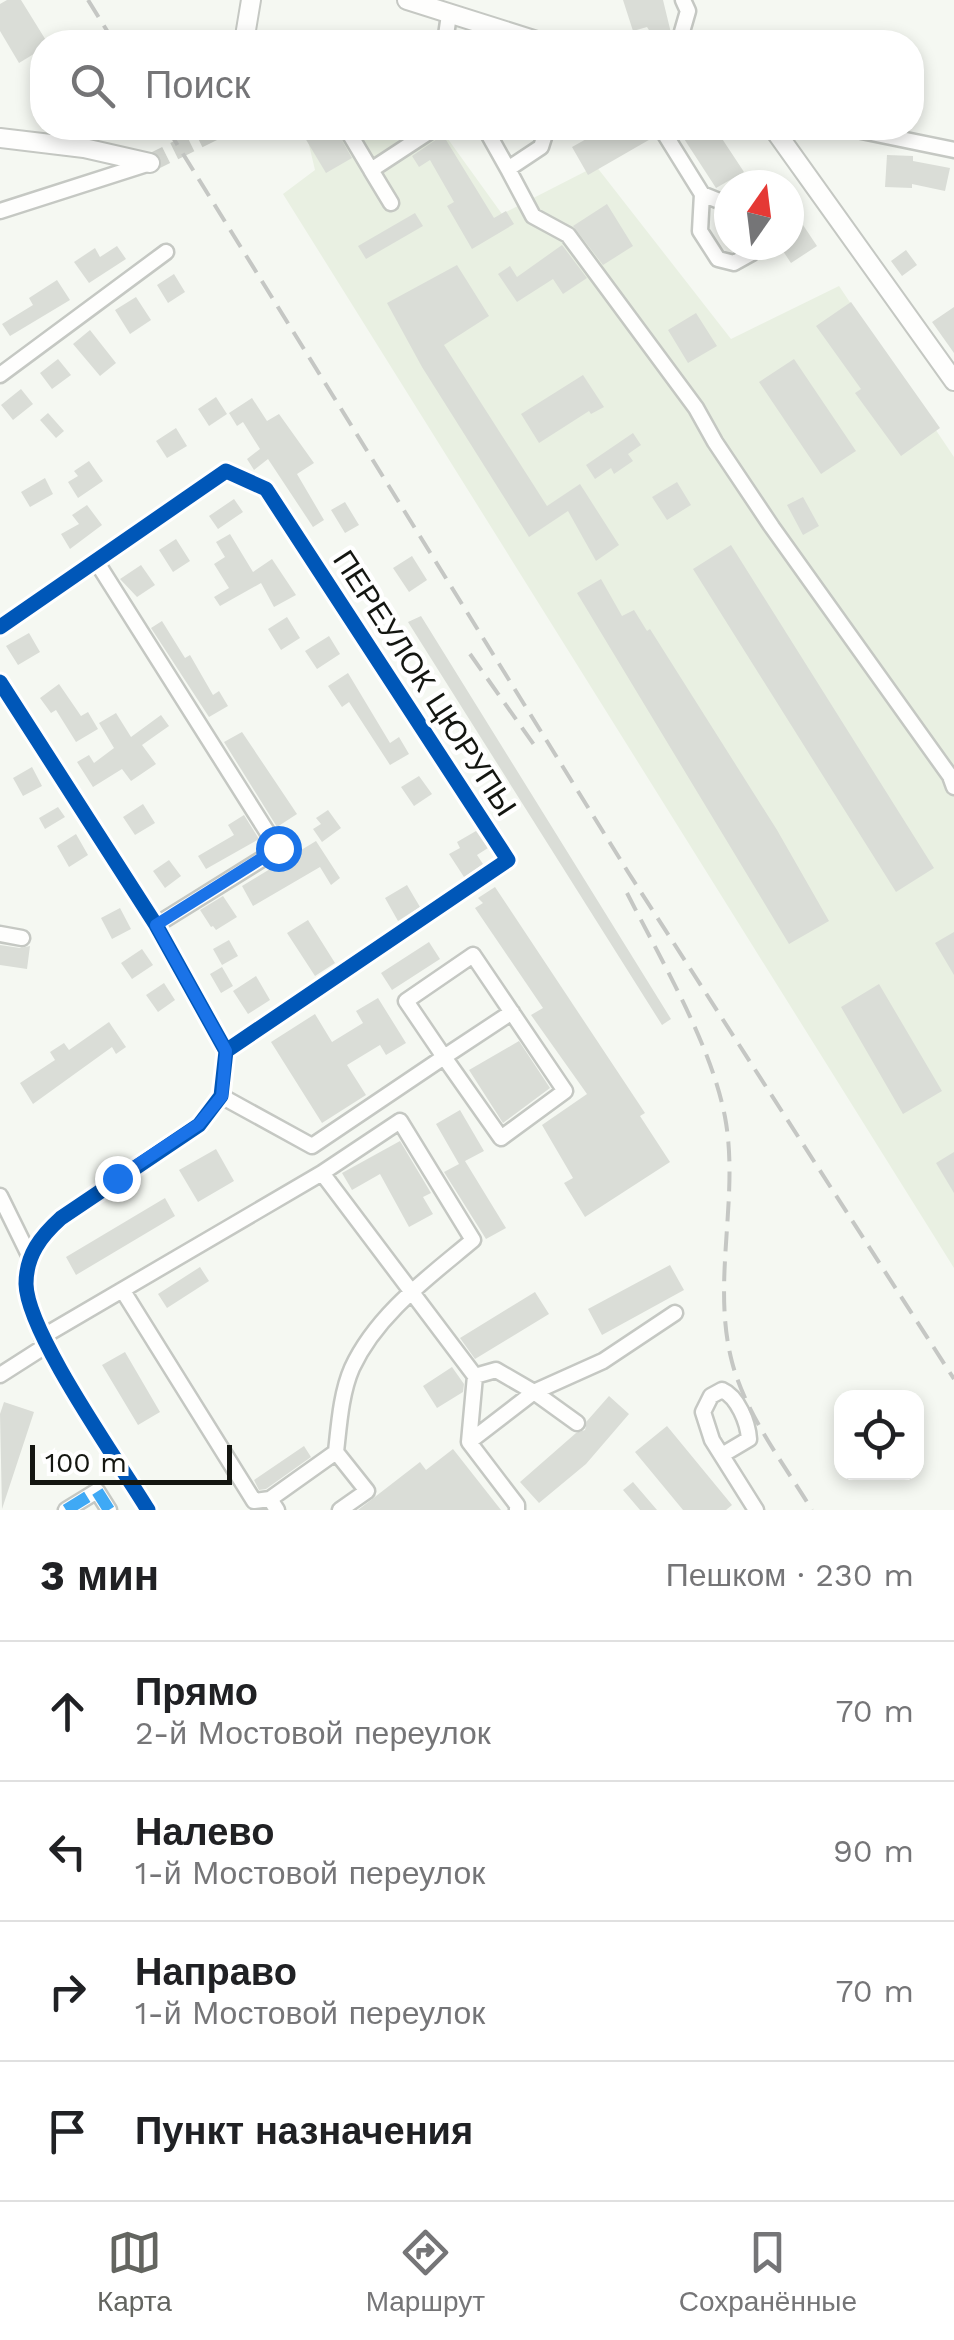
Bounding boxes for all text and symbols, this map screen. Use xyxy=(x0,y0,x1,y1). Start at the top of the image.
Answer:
search box xyxy=(30,30,924,140)
icon: search xyxy=(65,58,120,113)
text: Поиск xyxy=(145,63,250,107)
north arrow xyxy=(714,170,804,260)
street label: ПЕРЕУЛОК ЦЮРУПЫ xyxy=(326,544,524,822)
route start xyxy=(256,826,302,872)
route end xyxy=(95,1156,141,1202)
map controls xyxy=(834,1390,924,1480)
button: locate xyxy=(834,1390,924,1480)
scale bar xyxy=(30,1440,232,1484)
text: 100 m xyxy=(45,1446,127,1479)
text: 3 мин xyxy=(40,1551,159,1600)
text: Пешком · 230 m xyxy=(666,1556,914,1594)
text: Прямо xyxy=(135,1670,258,1714)
icon: ahead xyxy=(40,1684,95,1739)
text: 70 m xyxy=(835,1692,914,1730)
text: 2-й Мостовой переулок xyxy=(135,1714,491,1752)
text: Налево xyxy=(135,1810,274,1854)
icon: left xyxy=(40,1824,95,1879)
text: 90 m xyxy=(833,1832,914,1870)
text: 1-й Мостовой переулок xyxy=(135,1854,485,1892)
text: Направо xyxy=(135,1950,297,1994)
icon: right xyxy=(40,1964,95,2019)
text: 70 m xyxy=(835,1972,914,2010)
text: 1-й Мостовой переулок xyxy=(135,1994,485,2032)
icon: arrive xyxy=(40,2104,95,2159)
text: Пункт назначения xyxy=(135,2109,473,2153)
tab: Карта xyxy=(97,2225,172,2318)
tab: Маршрут xyxy=(366,2225,485,2318)
tab: Сохранённые xyxy=(679,2225,857,2318)

